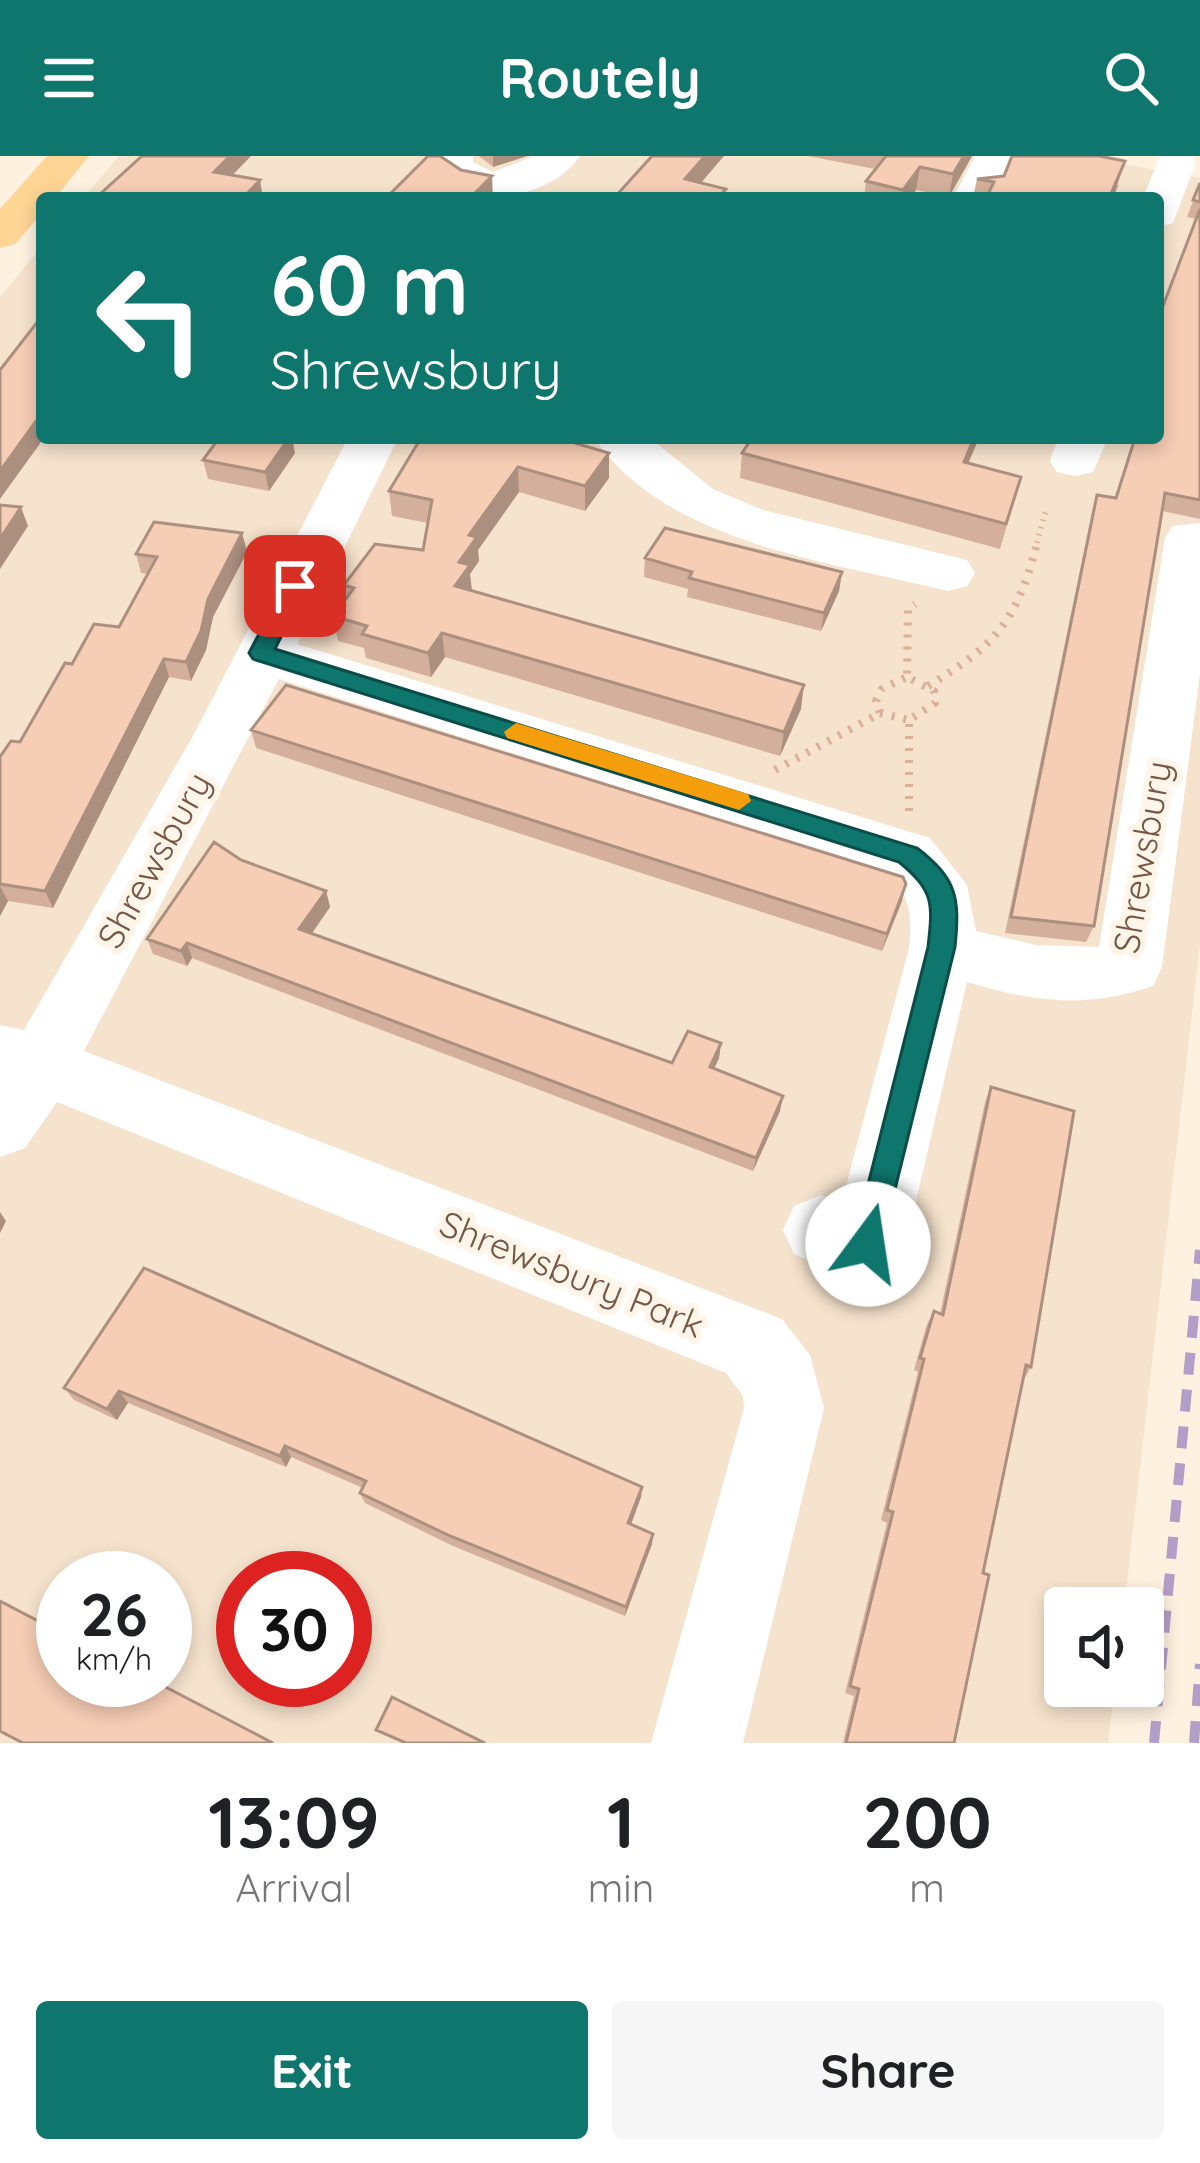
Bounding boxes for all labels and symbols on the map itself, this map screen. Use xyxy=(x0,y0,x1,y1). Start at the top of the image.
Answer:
pin xyxy=(244,535,346,637)
street label: Shrewsbury xyxy=(1102,757,1181,957)
street label: Shrewsbury xyxy=(87,764,220,956)
position arrow xyxy=(805,1181,931,1307)
street label: Shrewsbury Park xyxy=(434,1200,711,1347)
speed limit sign: 30 xyxy=(216,1551,372,1707)

